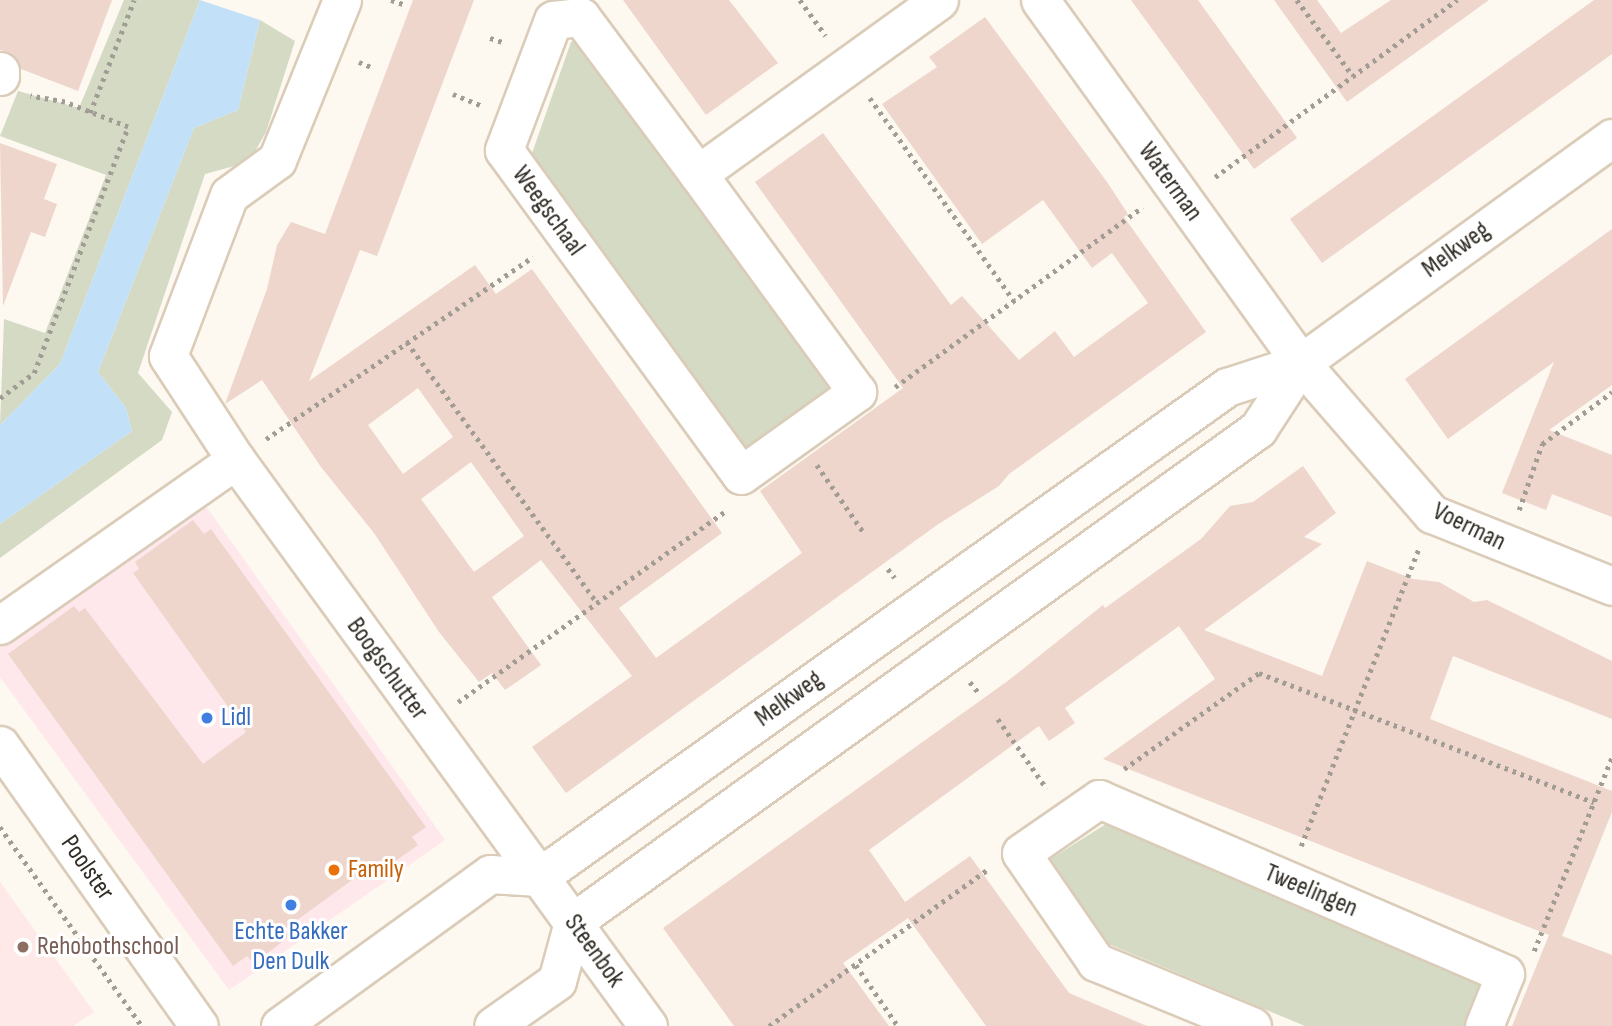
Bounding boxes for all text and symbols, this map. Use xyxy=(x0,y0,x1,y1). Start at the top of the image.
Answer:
street label: Waterman xyxy=(1131,137,1209,227)
street label: Weegschaal xyxy=(505,160,591,262)
street label: Melkweg xyxy=(1416,215,1496,285)
street label: Voerman xyxy=(1427,496,1511,558)
street label: Boogschutter xyxy=(339,612,435,726)
street label: Melkweg xyxy=(749,664,829,734)
place label: Lidl xyxy=(221,702,251,734)
marker: Lidl xyxy=(199,710,215,726)
street label: Poolster xyxy=(53,829,121,907)
place label: Family xyxy=(348,854,404,886)
street label: Tweelingen xyxy=(1260,858,1362,924)
marker: Family xyxy=(326,862,342,878)
marker: Echte Bakker Den Dulk xyxy=(283,897,299,913)
street label: Steenbok xyxy=(557,909,631,993)
place label: Echte Bakker Den Dulk xyxy=(234,916,348,978)
place label: Rehobothschool xyxy=(37,931,179,963)
marker: Rehobothschool xyxy=(15,939,31,955)

